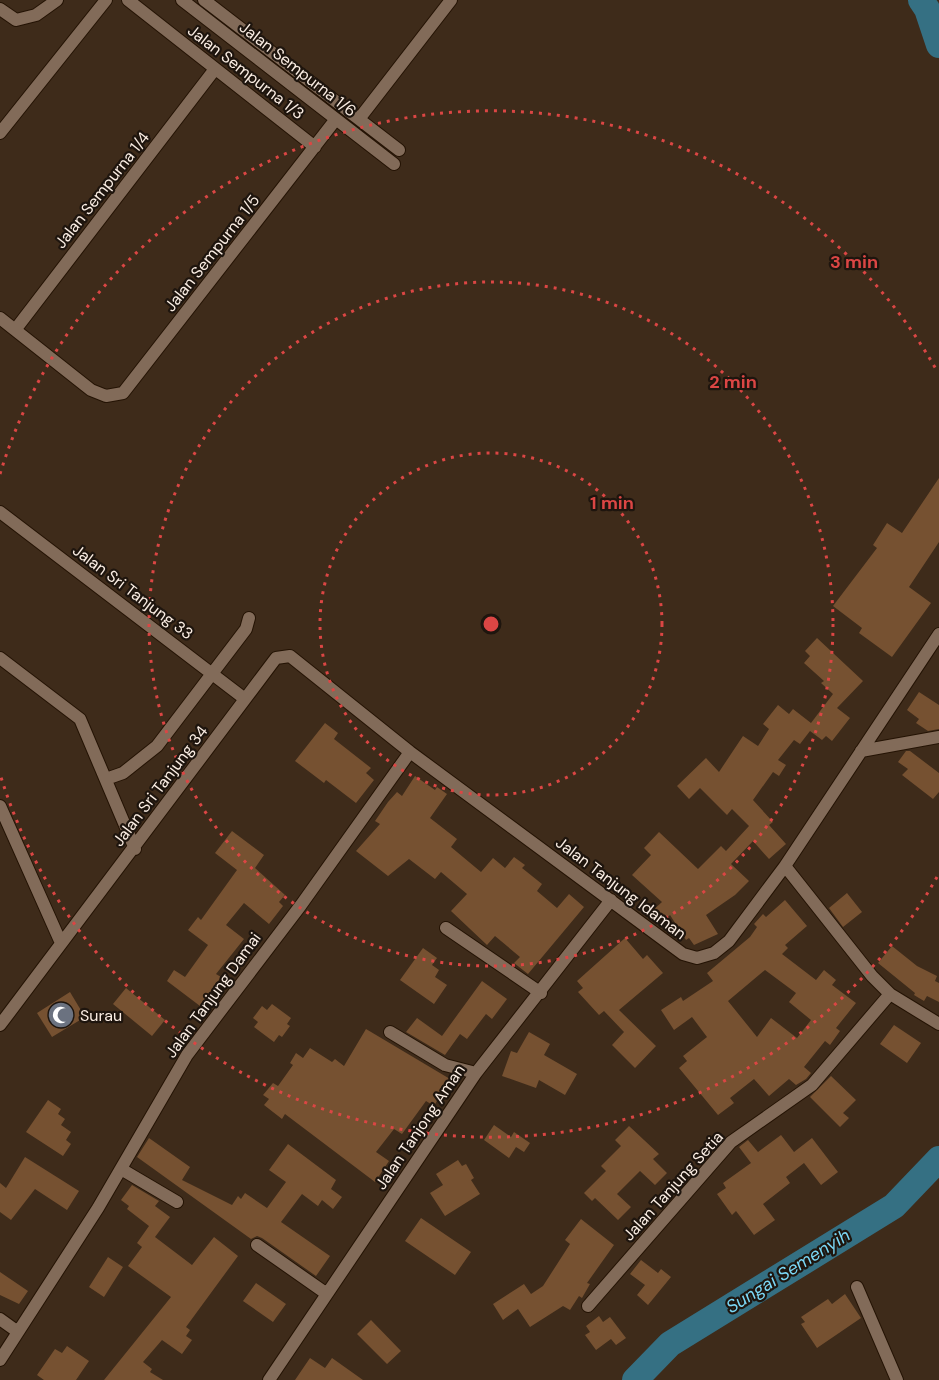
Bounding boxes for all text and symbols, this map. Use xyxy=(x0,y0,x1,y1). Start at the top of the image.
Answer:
street label: Jalan Sempurna 1/6 xyxy=(235,17,361,121)
street label: Jalan Sempurna 1/3 xyxy=(183,20,309,124)
street label: Jalan Sempurna 1/4 xyxy=(50,127,154,252)
street label: Jalan Sempurna 1/5 xyxy=(160,190,264,316)
text: 3 min xyxy=(830,250,878,274)
text: 2 min xyxy=(709,370,757,394)
text: 1 min xyxy=(590,491,634,515)
street label: Jalan Sri Tanjung 33 xyxy=(68,540,198,644)
centre of rings xyxy=(481,614,501,634)
street label: Jalan Sri Tanjung 34 xyxy=(108,721,212,851)
street label: Jalan Tanjung Idaman xyxy=(552,832,690,944)
street label: Jalan Tanjung Damai xyxy=(160,928,266,1062)
mosque icon: Surau xyxy=(46,1000,76,1030)
place label: Surau xyxy=(80,1005,122,1026)
street label: Jalan Tanjong Aman xyxy=(370,1060,470,1194)
street label: Jalan Tanjung Setia xyxy=(618,1127,728,1245)
water label: Sungai Semenyih xyxy=(721,1223,855,1319)

